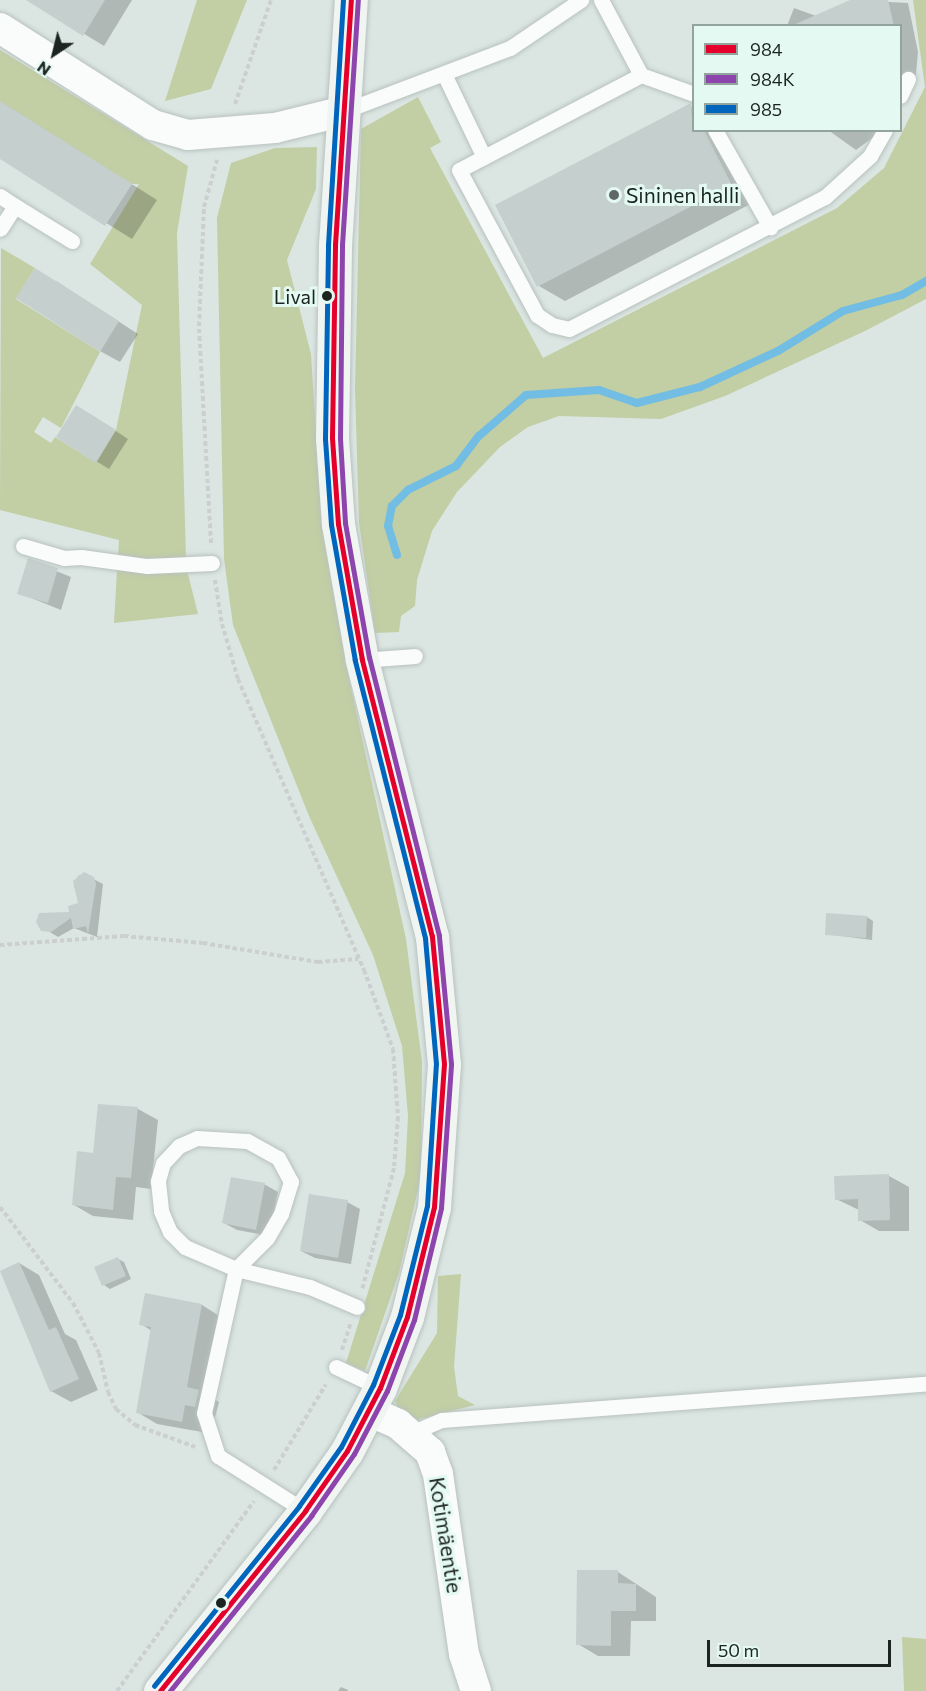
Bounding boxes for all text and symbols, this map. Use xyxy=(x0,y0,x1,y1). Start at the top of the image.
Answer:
north arrow xyxy=(24,24,84,84)
legend xyxy=(692,24,902,132)
text: 984 xyxy=(750,38,783,60)
text: N xyxy=(33,58,54,80)
text: 984K xyxy=(750,68,795,90)
text: 985 xyxy=(750,98,782,120)
place label: Sininen halli xyxy=(626,182,739,208)
marker: Sininen halli xyxy=(607,188,621,202)
place label: Lival xyxy=(274,284,316,308)
marker: Lival xyxy=(321,290,333,302)
street label: Kotimäentie xyxy=(424,1475,468,1595)
unlabelled marker xyxy=(215,1597,227,1609)
scale bar xyxy=(710,1628,894,1666)
text: 50 m xyxy=(718,1639,759,1661)

